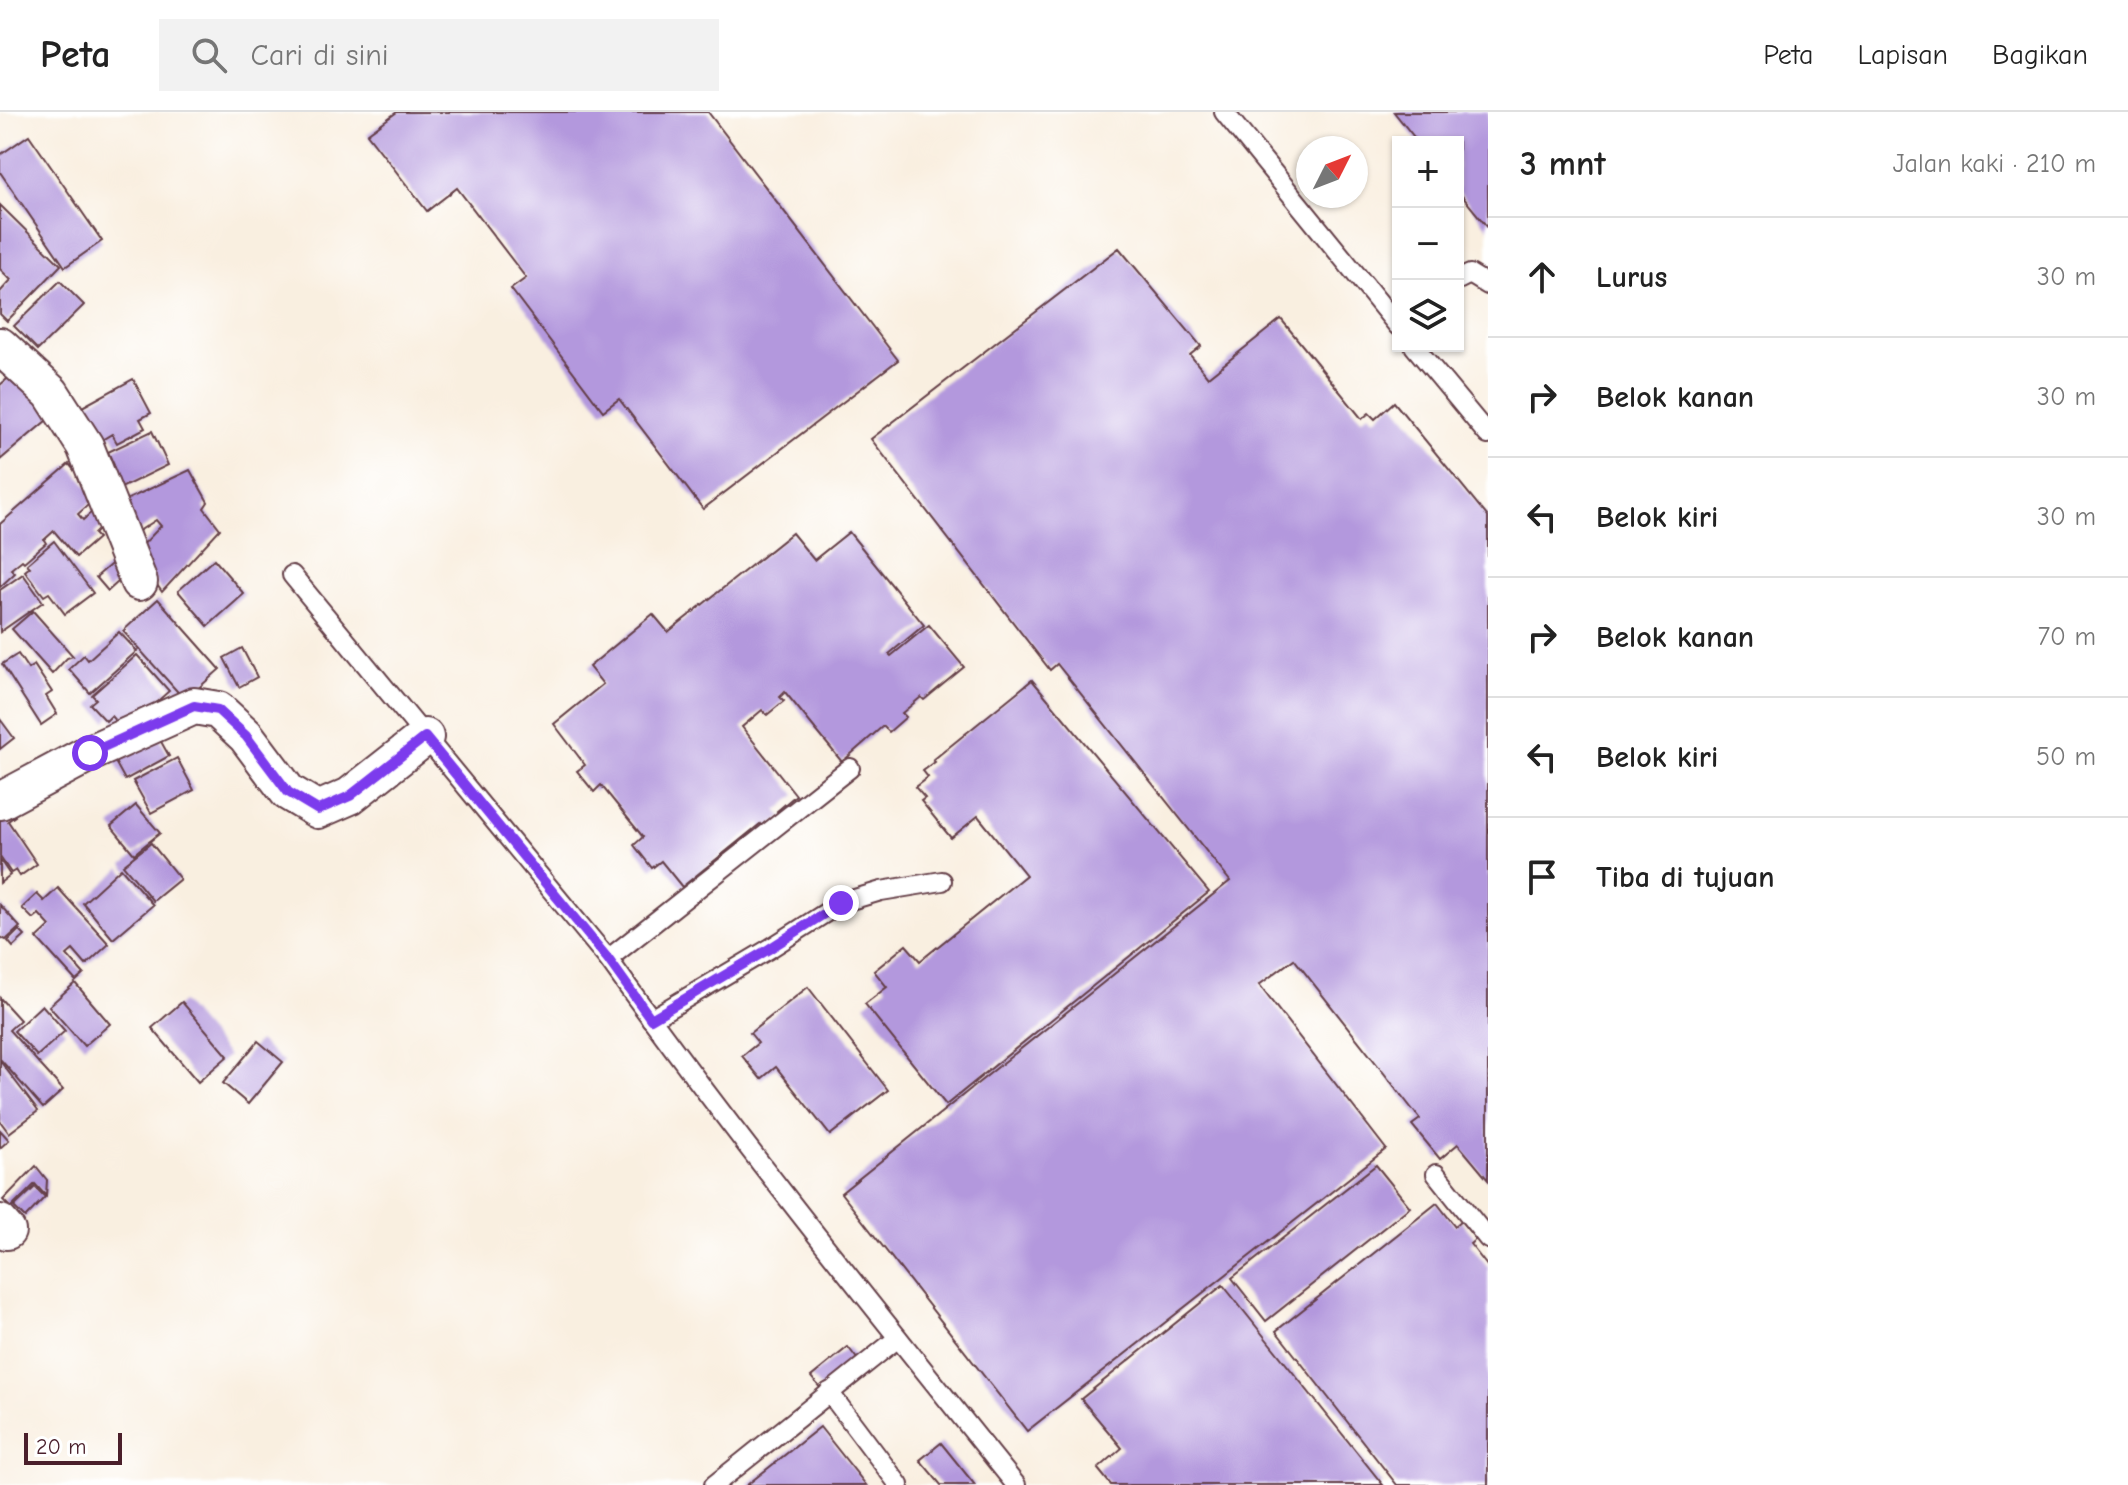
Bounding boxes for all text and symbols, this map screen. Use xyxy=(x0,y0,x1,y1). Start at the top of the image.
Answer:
search box xyxy=(159,19,719,91)
text: Peta xyxy=(40,33,111,77)
icon: search xyxy=(187,33,231,77)
text: Cari di sini xyxy=(251,38,389,73)
text: Peta xyxy=(1763,39,1813,71)
text: Lapisan xyxy=(1857,39,1948,71)
text: Bagikan xyxy=(1992,39,2088,71)
north arrow xyxy=(1296,136,1368,208)
map controls xyxy=(1392,136,1464,352)
button: + xyxy=(1392,136,1464,208)
text: 3 mnt xyxy=(1520,144,1606,184)
text: Jalan kaki · 210 m xyxy=(1893,149,2096,179)
button: − xyxy=(1392,208,1464,280)
icon: ahead xyxy=(1520,255,1564,299)
text: Lurus xyxy=(1596,260,1667,295)
text: 30 m xyxy=(2037,262,2096,292)
button: layers xyxy=(1392,280,1464,352)
icon: right xyxy=(1520,375,1564,419)
text: Belok kanan xyxy=(1596,380,1754,415)
text: 30 m xyxy=(2037,382,2096,412)
icon: left xyxy=(1520,495,1564,539)
text: Belok kiri xyxy=(1596,500,1718,535)
text: 30 m xyxy=(2037,502,2096,532)
icon: right xyxy=(1520,615,1564,659)
text: Belok kanan xyxy=(1596,620,1754,655)
text: 70 m xyxy=(2038,622,2096,652)
route start xyxy=(72,735,108,771)
icon: left xyxy=(1520,735,1564,779)
text: Belok kiri xyxy=(1596,740,1718,775)
text: 50 m xyxy=(2036,742,2096,772)
icon: arrive xyxy=(1520,855,1564,899)
text: Tiba di tujuan xyxy=(1596,860,1775,895)
route end xyxy=(823,885,859,921)
scale bar xyxy=(24,1429,122,1465)
text: 20 m xyxy=(36,1434,86,1460)

